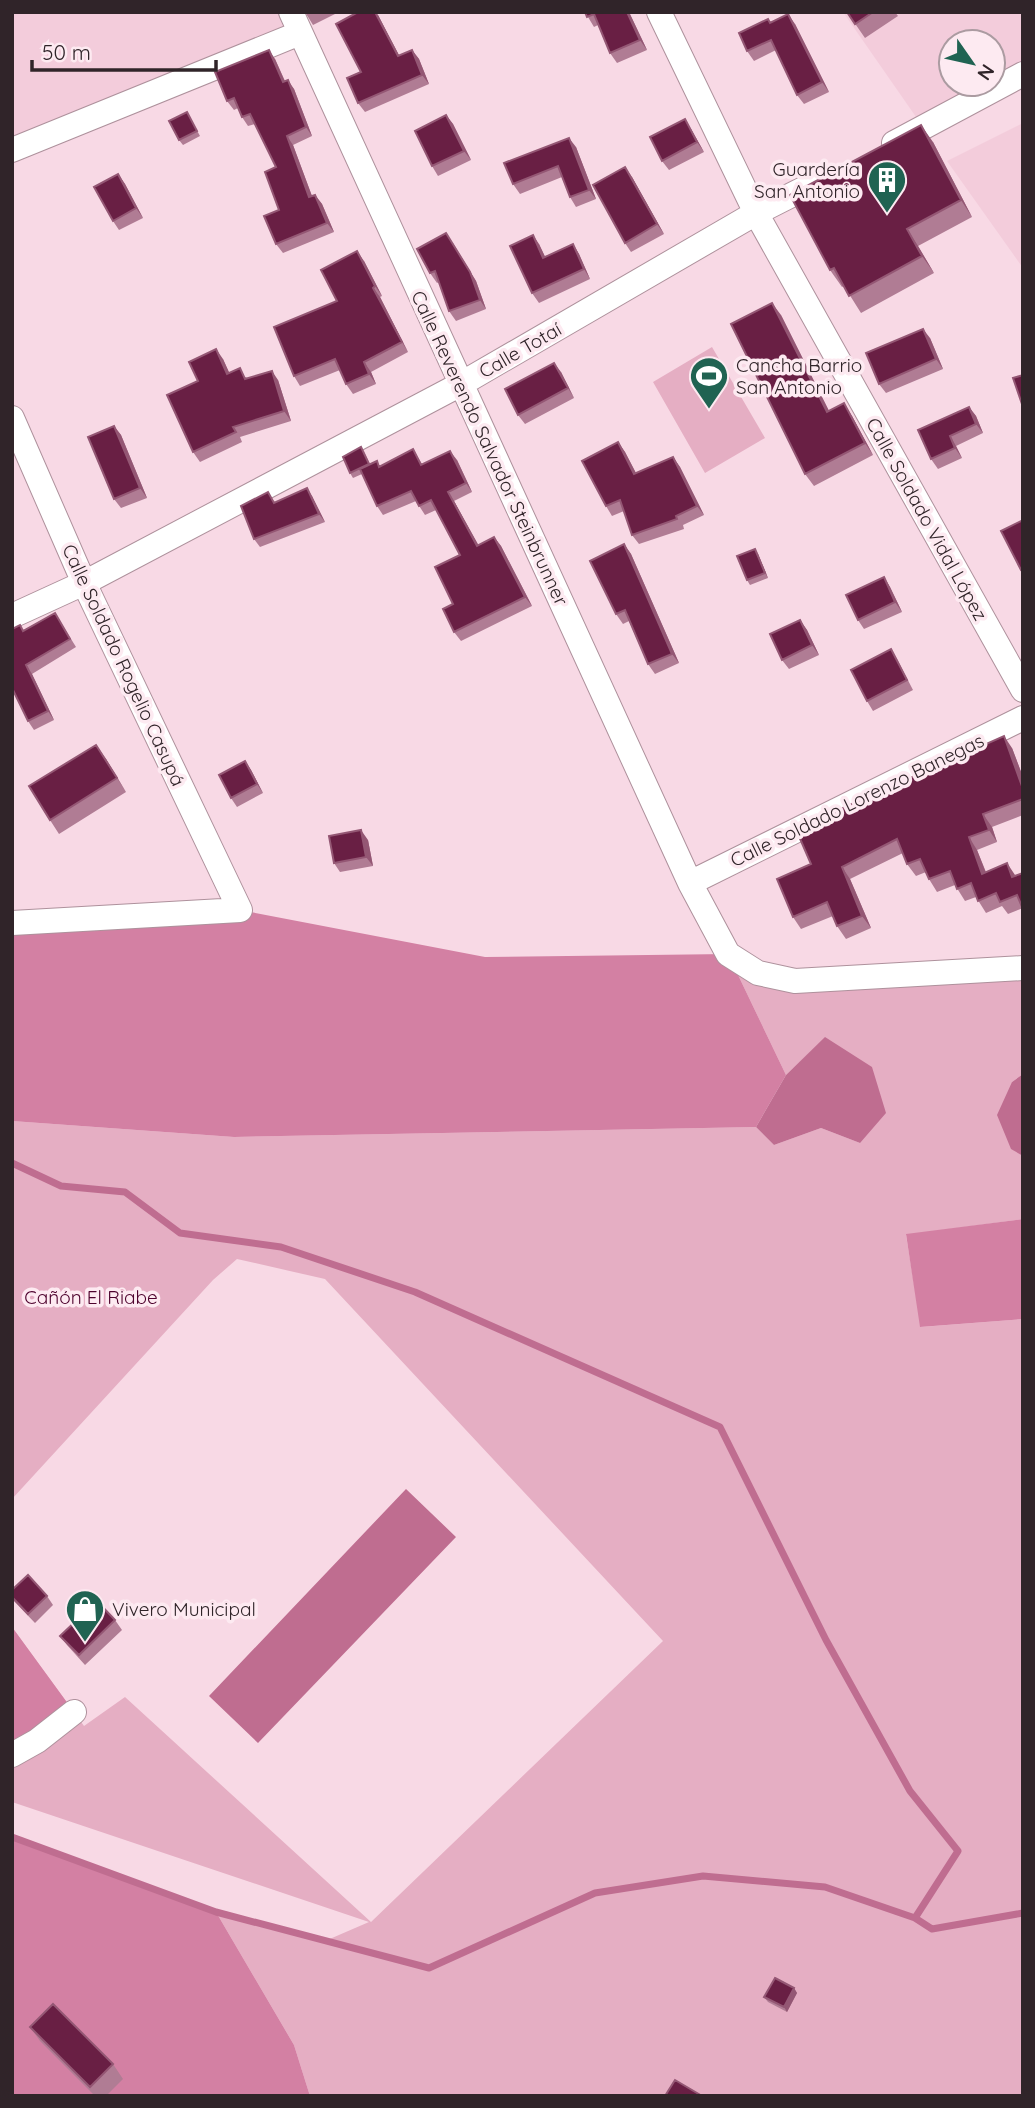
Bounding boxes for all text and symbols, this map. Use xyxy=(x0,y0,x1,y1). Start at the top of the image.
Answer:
scale bar xyxy=(32,28,215,72)
north arrow xyxy=(937,28,1007,98)
text: 50 m xyxy=(42,39,91,65)
text: N xyxy=(972,60,1000,85)
place label: Guardería San Antonio xyxy=(754,157,860,203)
building icon: Guardería San Antonio xyxy=(866,159,908,214)
street label: Calle Reverendo Salvador Steinbrunner xyxy=(406,287,574,610)
street label: Calle Totaí xyxy=(475,316,566,383)
place label: Cancha Barrio San Antonio xyxy=(736,353,862,399)
sports icon: Cancha Barrio San Antonio xyxy=(688,355,730,410)
street label: Calle Soldado Vidal López xyxy=(861,413,993,625)
street label: Calle Soldado Rogelio Casupá xyxy=(57,540,191,790)
street label: Calle Soldado Lorenzo Banegas xyxy=(726,728,988,872)
park label: Cañón El Riabe xyxy=(24,1285,158,1309)
shop icon: Vivero Municipal xyxy=(64,1588,106,1643)
place label: Vivero Municipal xyxy=(112,1597,256,1621)

